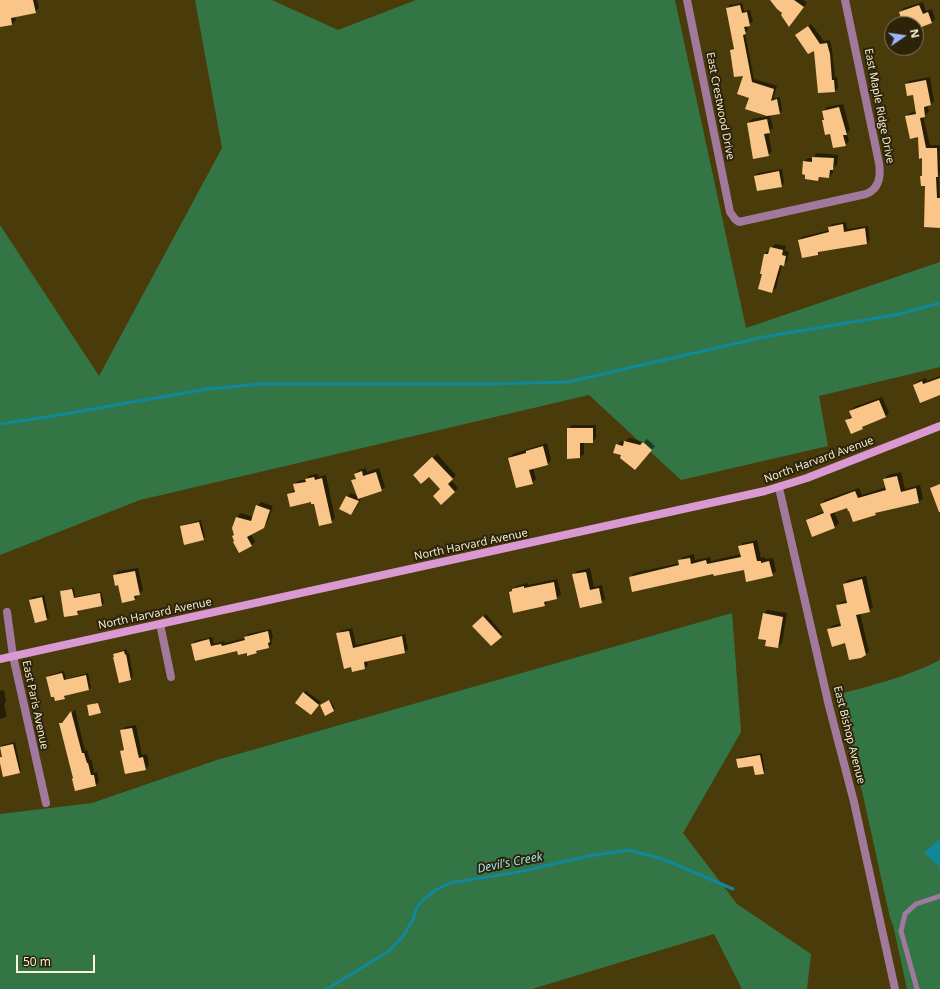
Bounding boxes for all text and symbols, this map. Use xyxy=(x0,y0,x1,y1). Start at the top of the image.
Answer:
north arrow xyxy=(884,16,924,56)
text: N xyxy=(907,27,924,39)
street label: East Maple Ridge Drive xyxy=(861,47,897,165)
street label: East Crestwood Drive xyxy=(703,51,737,161)
street label: North Harvard Avenue xyxy=(762,434,876,486)
street label: North Harvard Avenue xyxy=(413,527,529,563)
street label: North Harvard Avenue xyxy=(97,596,213,632)
street label: East Paris Avenue xyxy=(19,659,51,751)
street label: East Bishop Avenue xyxy=(830,685,868,785)
water label: Devil's Creek xyxy=(476,850,544,876)
scale bar xyxy=(18,947,97,973)
text: 50 m xyxy=(23,953,51,970)

